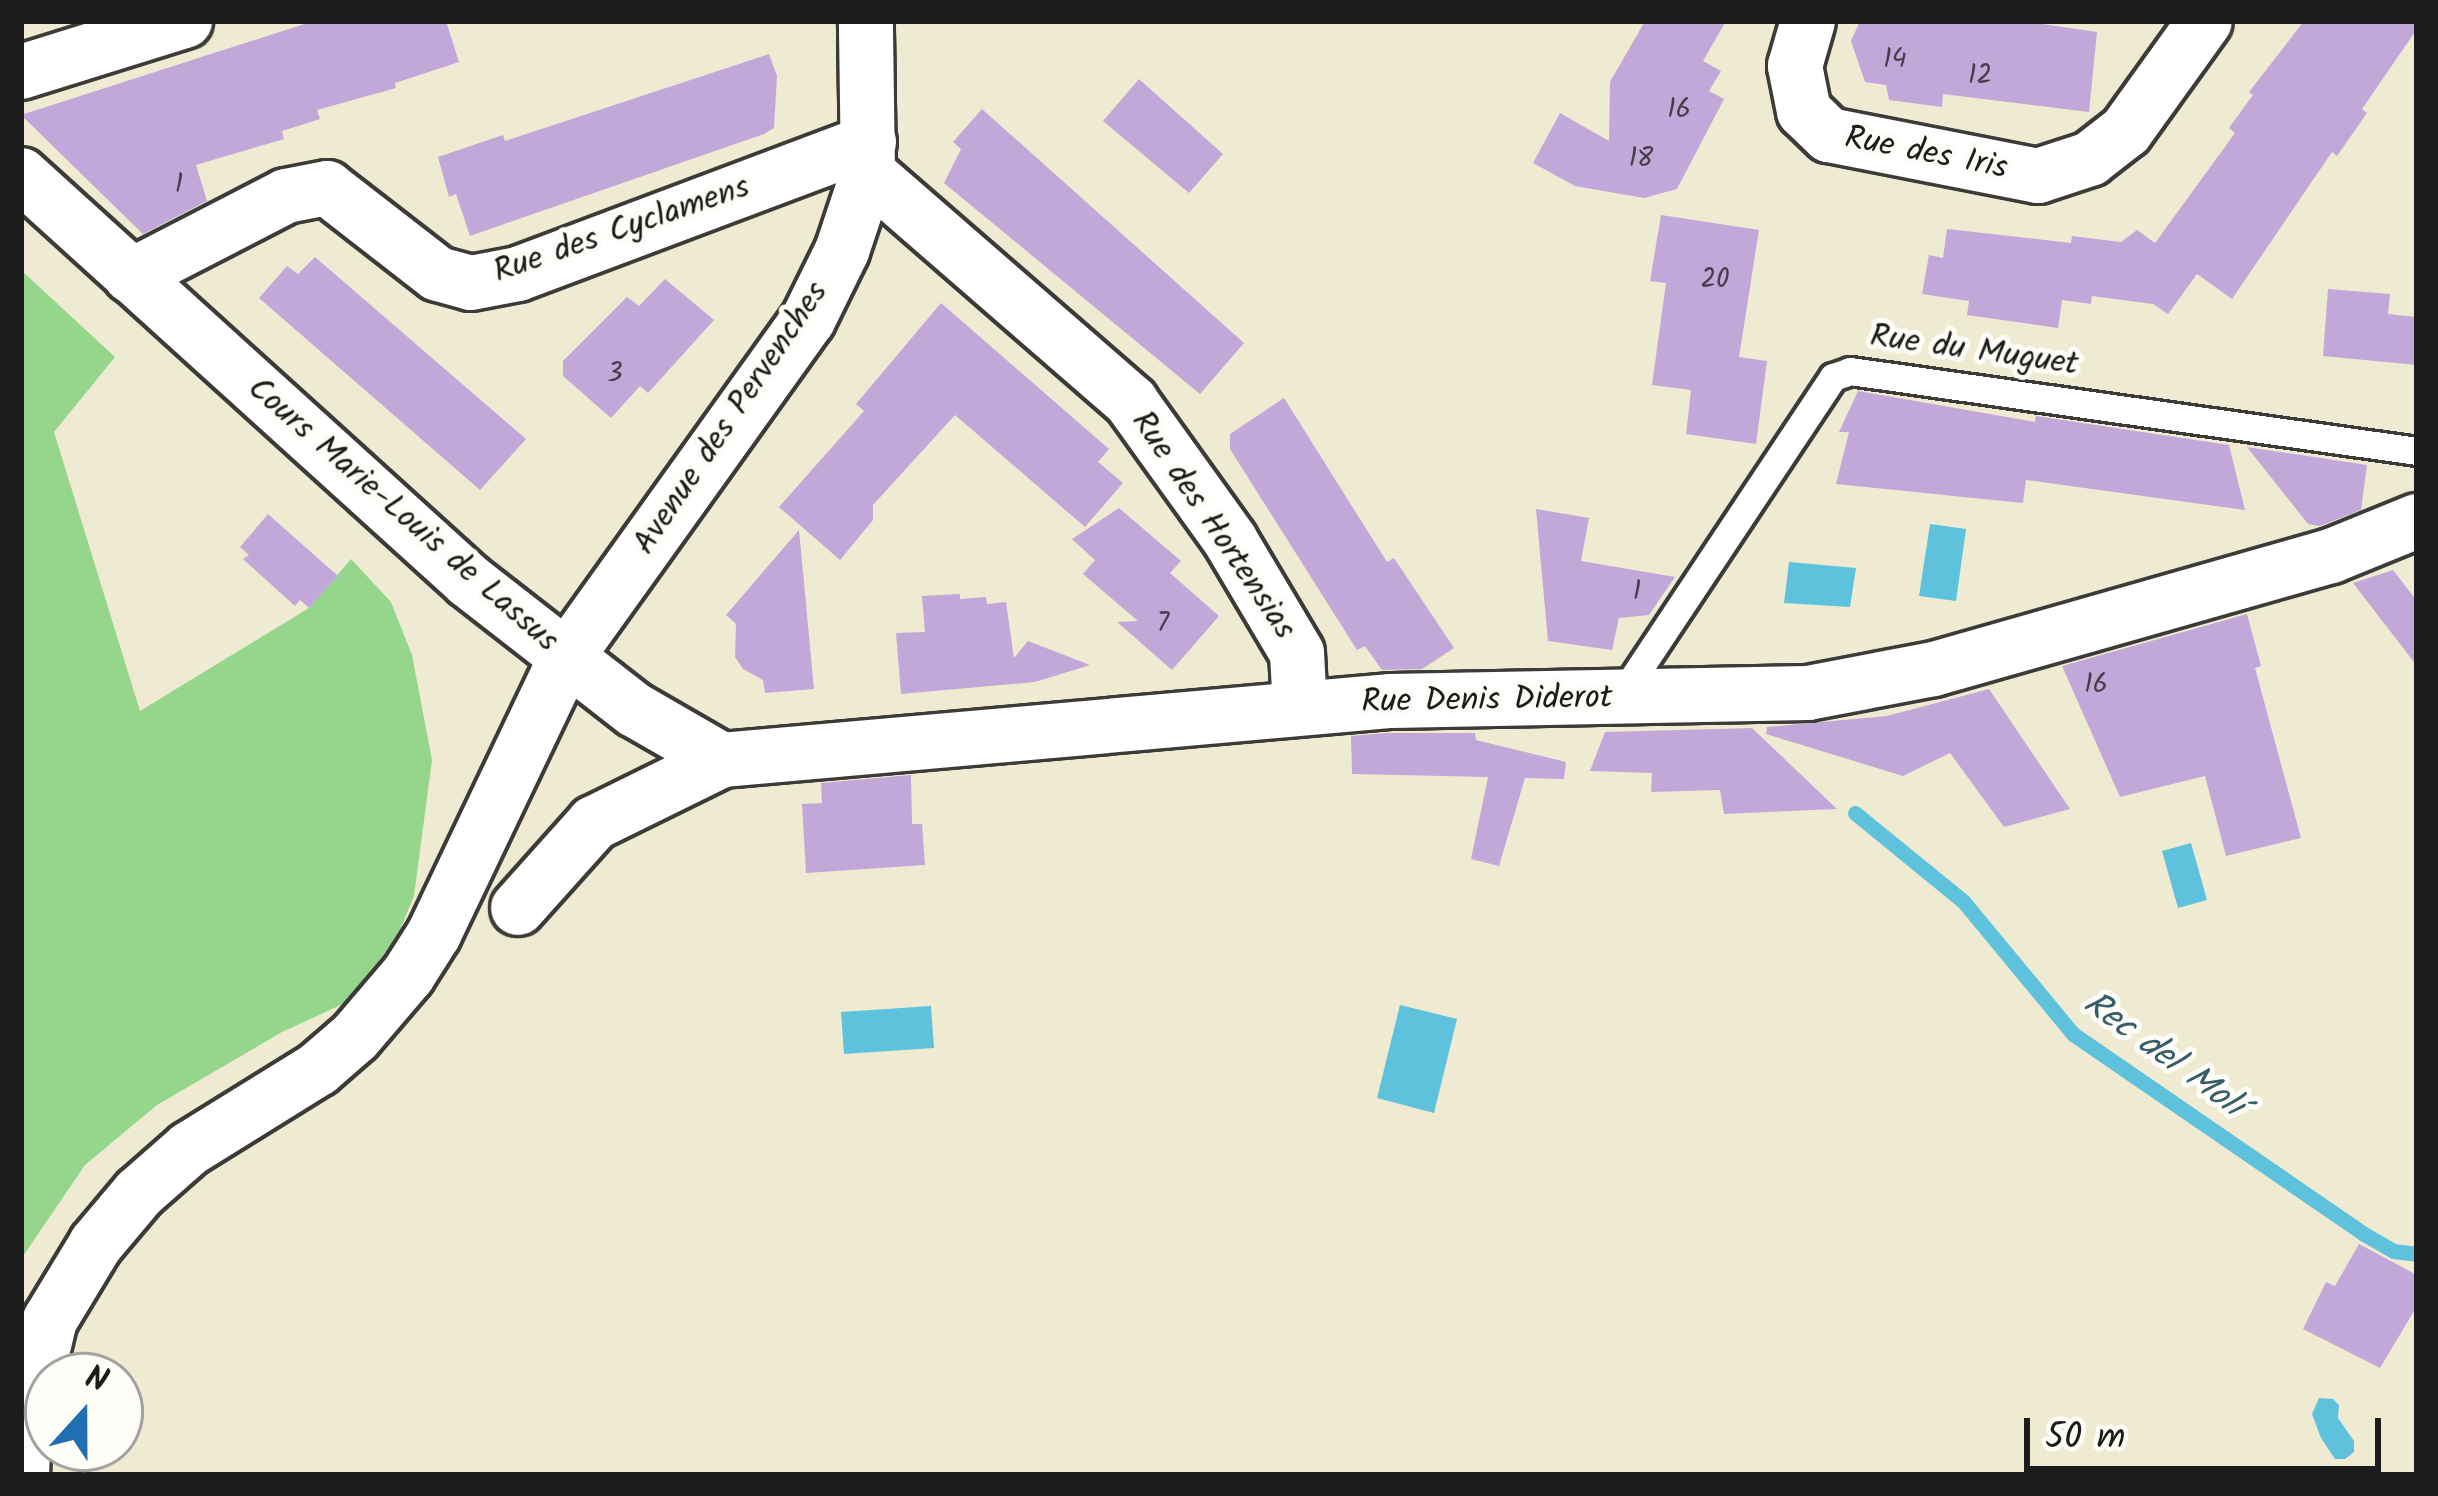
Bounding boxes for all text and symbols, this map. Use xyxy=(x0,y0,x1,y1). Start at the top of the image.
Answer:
house number: 14 xyxy=(1883,44,1907,76)
house number: 12 xyxy=(1968,60,1992,92)
house number: 16 xyxy=(1667,94,1691,126)
street label: Rue des Iris xyxy=(1841,119,2011,189)
house number: 18 xyxy=(1629,143,1653,175)
house number: 1 xyxy=(175,169,183,201)
street label: Rue des Cyclamens xyxy=(489,169,755,293)
house number: 20 xyxy=(1700,264,1730,296)
street label: Avenue des Pervenches xyxy=(626,275,838,563)
street label: Rue du Muguet xyxy=(1867,318,2081,386)
house number: 3 xyxy=(607,358,623,390)
street label: Cours Marie-Louis de Lassus xyxy=(238,370,566,662)
street label: Rue des Hortensias xyxy=(1121,404,1303,648)
house number: 1 xyxy=(1633,576,1641,608)
house number: 7 xyxy=(1157,608,1169,640)
house number: 16 xyxy=(2084,669,2108,701)
street label: Rue Denis Diderot xyxy=(1361,679,1613,723)
water label: Rec del Molí xyxy=(2075,983,2251,1127)
north arrow xyxy=(24,1352,144,1472)
text: N xyxy=(77,1352,115,1409)
scale bar xyxy=(2030,1394,2387,1468)
text: 50 m xyxy=(2045,1410,2125,1467)

